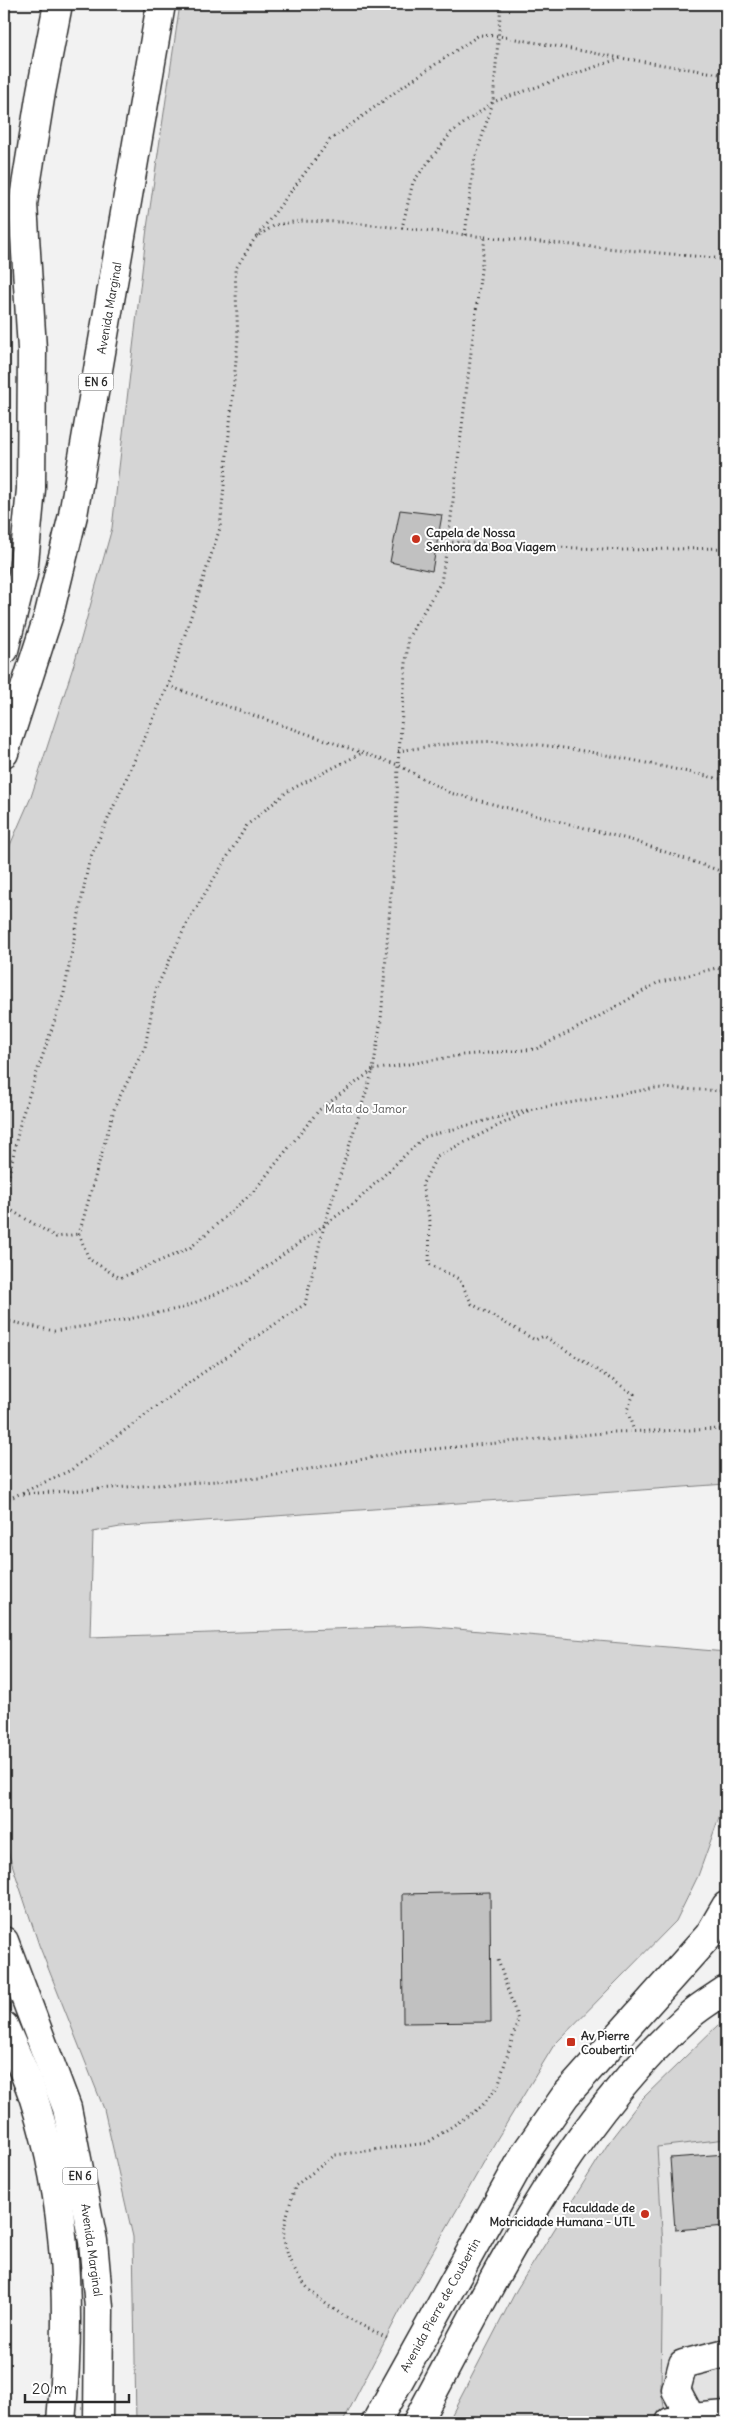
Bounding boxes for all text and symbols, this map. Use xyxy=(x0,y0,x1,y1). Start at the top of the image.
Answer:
street label: Avenida Marginal xyxy=(93,261,125,355)
road number: EN 6 xyxy=(78,374,114,391)
place label: Capela de Nossa Senhora da Boa Viagem xyxy=(426,525,556,555)
marker: Capela de Nossa Senhora da Boa Viagem xyxy=(410,533,422,545)
park label: Mata do Jamor xyxy=(325,1101,407,1116)
place label: Av Pierre Coubertin xyxy=(581,2028,634,2057)
marker: Av Pierre Coubertin xyxy=(565,2036,577,2048)
road number: EN 6 xyxy=(62,2168,98,2184)
place label: Faculdade de Motricidade Humana - UTL xyxy=(489,2200,636,2229)
street label: Avenida Marginal xyxy=(78,2203,106,2297)
marker: Faculdade de Motricidade Humana - UTL xyxy=(639,2208,651,2220)
street label: Avenida Pierre de Coubertin xyxy=(397,2235,483,2375)
scale bar xyxy=(25,2371,129,2403)
text: 20 m xyxy=(32,2379,67,2398)

